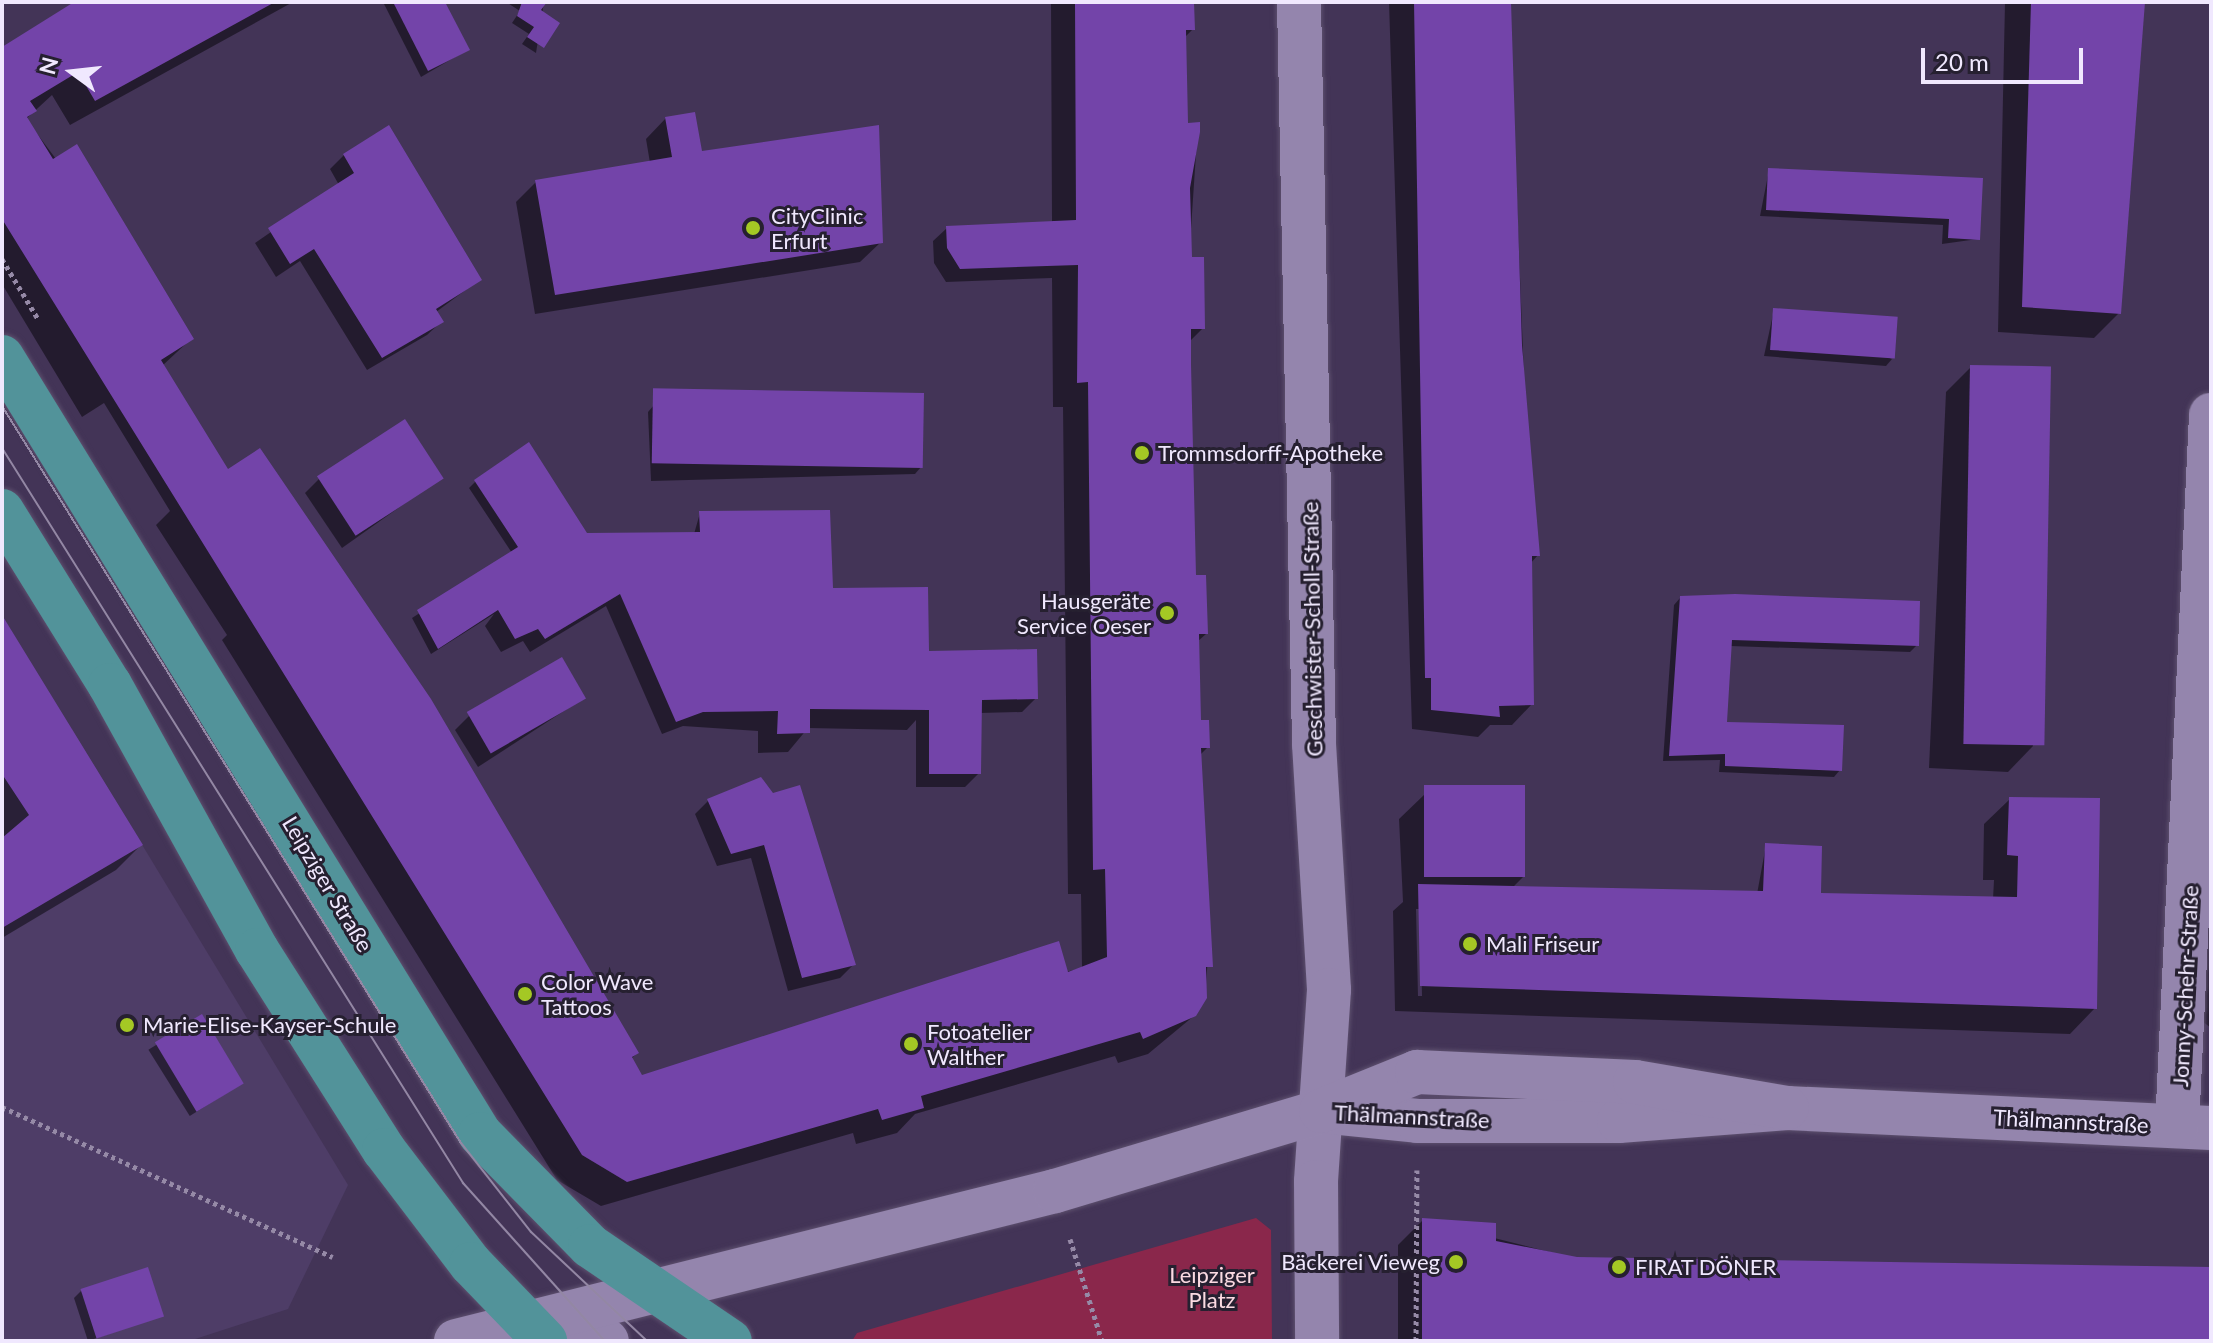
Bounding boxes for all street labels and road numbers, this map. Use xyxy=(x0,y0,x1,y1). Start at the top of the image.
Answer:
street label: Geschwister-Scholl-Straße xyxy=(1297,501,1327,757)
street label: Leipziger Straße xyxy=(277,811,379,957)
street label: Jonny-Schehr-Straße xyxy=(2167,884,2203,1088)
street label: Thälmannstraße xyxy=(1334,1099,1490,1133)
street label: Thälmannstraße xyxy=(1993,1104,2149,1138)

